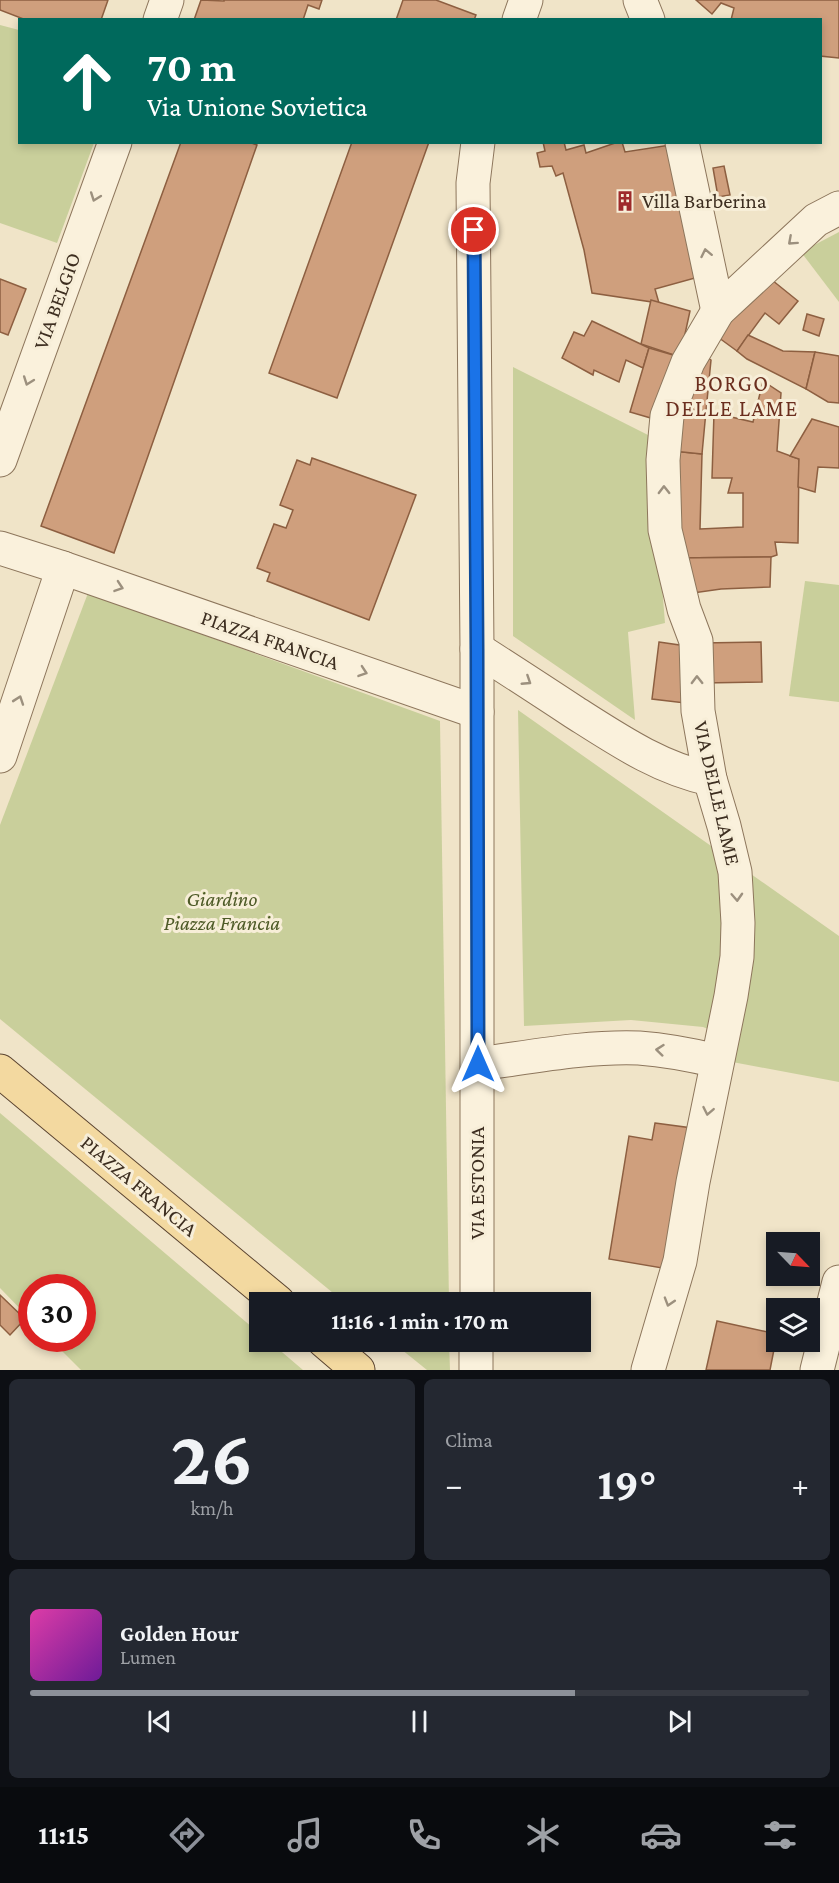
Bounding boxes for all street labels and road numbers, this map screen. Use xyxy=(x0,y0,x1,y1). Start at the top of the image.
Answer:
street label: VIA BELGIO xyxy=(28,249,86,353)
street label: PIAZZA FRANCIA xyxy=(198,605,342,675)
street label: VIA DELLE LAME xyxy=(689,719,745,867)
street label: VIA ESTONIA xyxy=(465,1127,489,1239)
street label: PIAZZA FRANCIA xyxy=(76,1130,202,1242)

